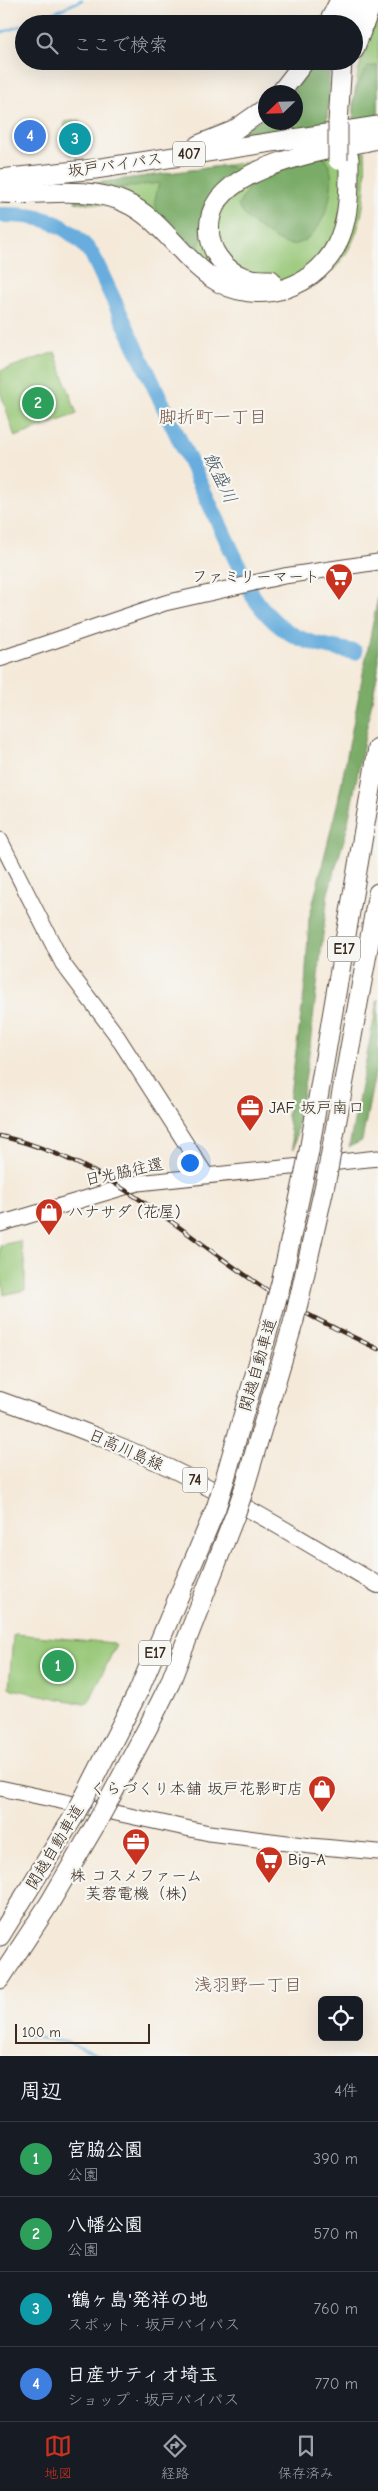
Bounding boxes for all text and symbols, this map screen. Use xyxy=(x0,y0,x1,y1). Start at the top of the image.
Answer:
search box xyxy=(15,15,363,70)
icon: search xyxy=(33,29,61,57)
text: ここで検索 xyxy=(73,34,168,56)
north arrow xyxy=(258,85,303,130)
pin: 4 xyxy=(14,117,46,155)
pin: 3 xyxy=(59,120,91,158)
road number: 407 xyxy=(173,142,205,166)
street label: 坂戸バイパス xyxy=(66,149,164,181)
pin: 2 xyxy=(22,384,54,422)
district label: 脚折町一丁目 xyxy=(159,407,267,428)
water label: 飯盛川 xyxy=(199,449,241,507)
supermarket icon: ファミリーマート xyxy=(324,562,354,601)
place label: ファミリーマート xyxy=(192,568,320,586)
road number: E17 xyxy=(328,936,360,962)
office icon: JAF 坂戸南口 xyxy=(235,1093,265,1132)
place label: JAF 坂戸南口 xyxy=(269,1099,364,1117)
your location xyxy=(177,1150,203,1176)
street label: 日光脇往還 xyxy=(83,1155,165,1189)
shop icon: ハナサダ (花屋) xyxy=(34,1197,64,1236)
place label: ハナサダ (花屋) xyxy=(68,1203,180,1221)
street label: 関越自動車道 xyxy=(236,1316,280,1414)
street label: 日高川島線 xyxy=(86,1426,166,1474)
road number: 74 xyxy=(182,1468,208,1492)
road number: E17 xyxy=(139,1640,171,1666)
pin: 1 xyxy=(42,1647,74,1685)
shop icon: くらづくり本舗 坂戸花影町店 xyxy=(307,1774,337,1813)
place label: くらづくり本舗 坂戸花影町店 xyxy=(90,1780,303,1798)
street label: 関越自動車道 xyxy=(23,1801,87,1893)
office icon: 株 コスメファーム 芙蓉電機（株) xyxy=(121,1827,151,1866)
supermarket icon: Big-A xyxy=(254,1845,284,1884)
place label: Big-A xyxy=(288,1851,326,1869)
place label: 株 コスメファーム 芙蓉電機（株) xyxy=(70,1867,202,1903)
district label: 浅羽野一丁目 xyxy=(194,1975,302,1996)
map controls xyxy=(318,1996,363,2041)
button: locate xyxy=(318,1996,363,2041)
scale bar xyxy=(15,2021,150,2044)
text: 100 m xyxy=(22,2024,61,2041)
text: 周辺 xyxy=(20,2079,62,2103)
text: 4件 xyxy=(334,2082,358,2100)
text: 宮脇公園 xyxy=(67,2139,143,2161)
text: 1 xyxy=(33,2150,39,2168)
text: 390 m xyxy=(313,2150,358,2168)
text: 公園 xyxy=(67,2166,99,2184)
text: 八幡公園 xyxy=(67,2214,143,2236)
text: 2 xyxy=(32,2225,40,2243)
text: 570 m xyxy=(313,2225,358,2243)
text: 公園 xyxy=(67,2241,99,2259)
text: '鶴ヶ島'発祥の地 xyxy=(67,2289,208,2311)
text: 3 xyxy=(32,2300,40,2318)
text: 760 m xyxy=(314,2300,358,2318)
text: スポット · 坂戸バイパス xyxy=(67,2316,240,2334)
text: 日産サティオ埼玉 xyxy=(67,2364,218,2386)
text: 4 xyxy=(32,2375,40,2393)
text: 770 m xyxy=(315,2375,358,2393)
text: ショップ · 坂戸バイパス xyxy=(67,2391,240,2409)
tab: 地図 xyxy=(44,2432,72,2482)
tab: 経路 xyxy=(161,2432,189,2482)
tab: 保存済み xyxy=(278,2432,334,2482)

